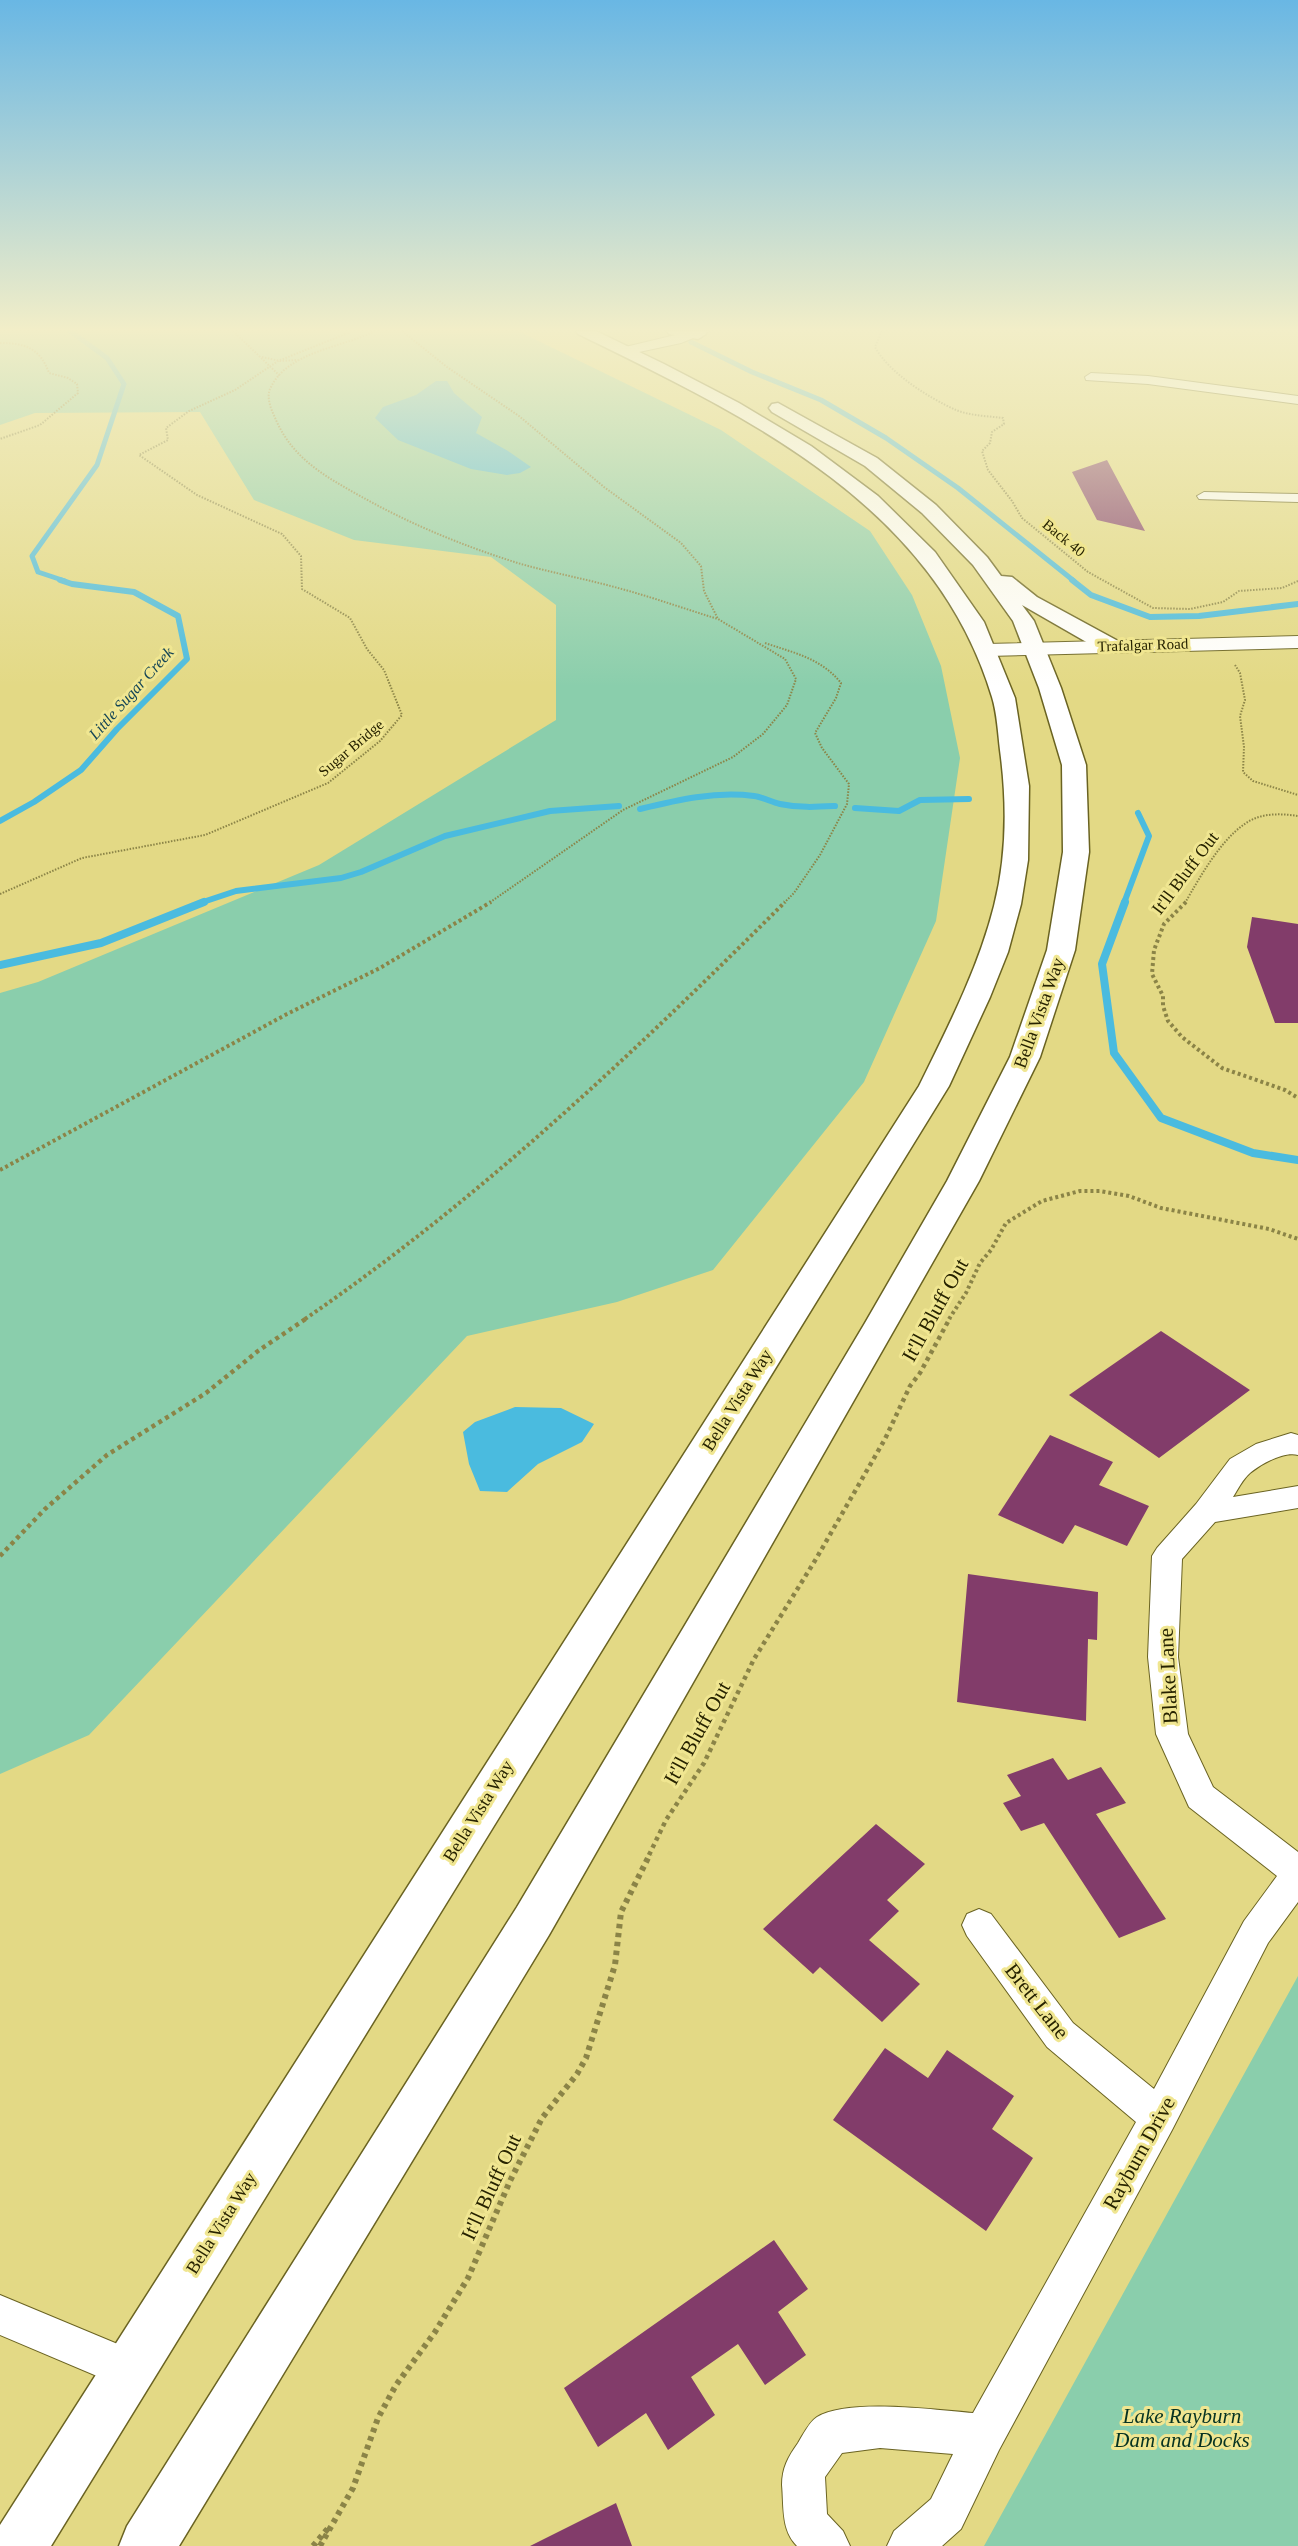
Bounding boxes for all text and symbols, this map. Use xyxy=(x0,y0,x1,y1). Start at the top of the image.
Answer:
street label: Back 40 xyxy=(1040,516,1088,560)
street label: Trafalgar Road xyxy=(1097,635,1189,655)
water label: Little Sugar Creek xyxy=(85,643,178,744)
street label: Sugar Bridge xyxy=(315,716,387,780)
street label: It'll Bluff Out xyxy=(1148,828,1222,918)
street label: Bella Vista Way xyxy=(1010,955,1068,1071)
street label: It'll Bluff Out xyxy=(897,1254,973,1366)
street label: Bella Vista Way xyxy=(698,1346,776,1454)
street label: Blake Lane xyxy=(1153,1627,1183,1725)
street label: It'll Bluff Out xyxy=(659,1677,735,1789)
street label: Bella Vista Way xyxy=(439,1757,517,1865)
street label: Brett Lane xyxy=(1000,1958,1074,2044)
street label: Rayburn Drive xyxy=(1098,2092,1180,2214)
street label: It'll Bluff Out xyxy=(456,2130,526,2244)
street label: Bella Vista Way xyxy=(182,2169,260,2277)
park label: Lake Rayburn Dam and Docks xyxy=(1113,2404,1250,2452)

